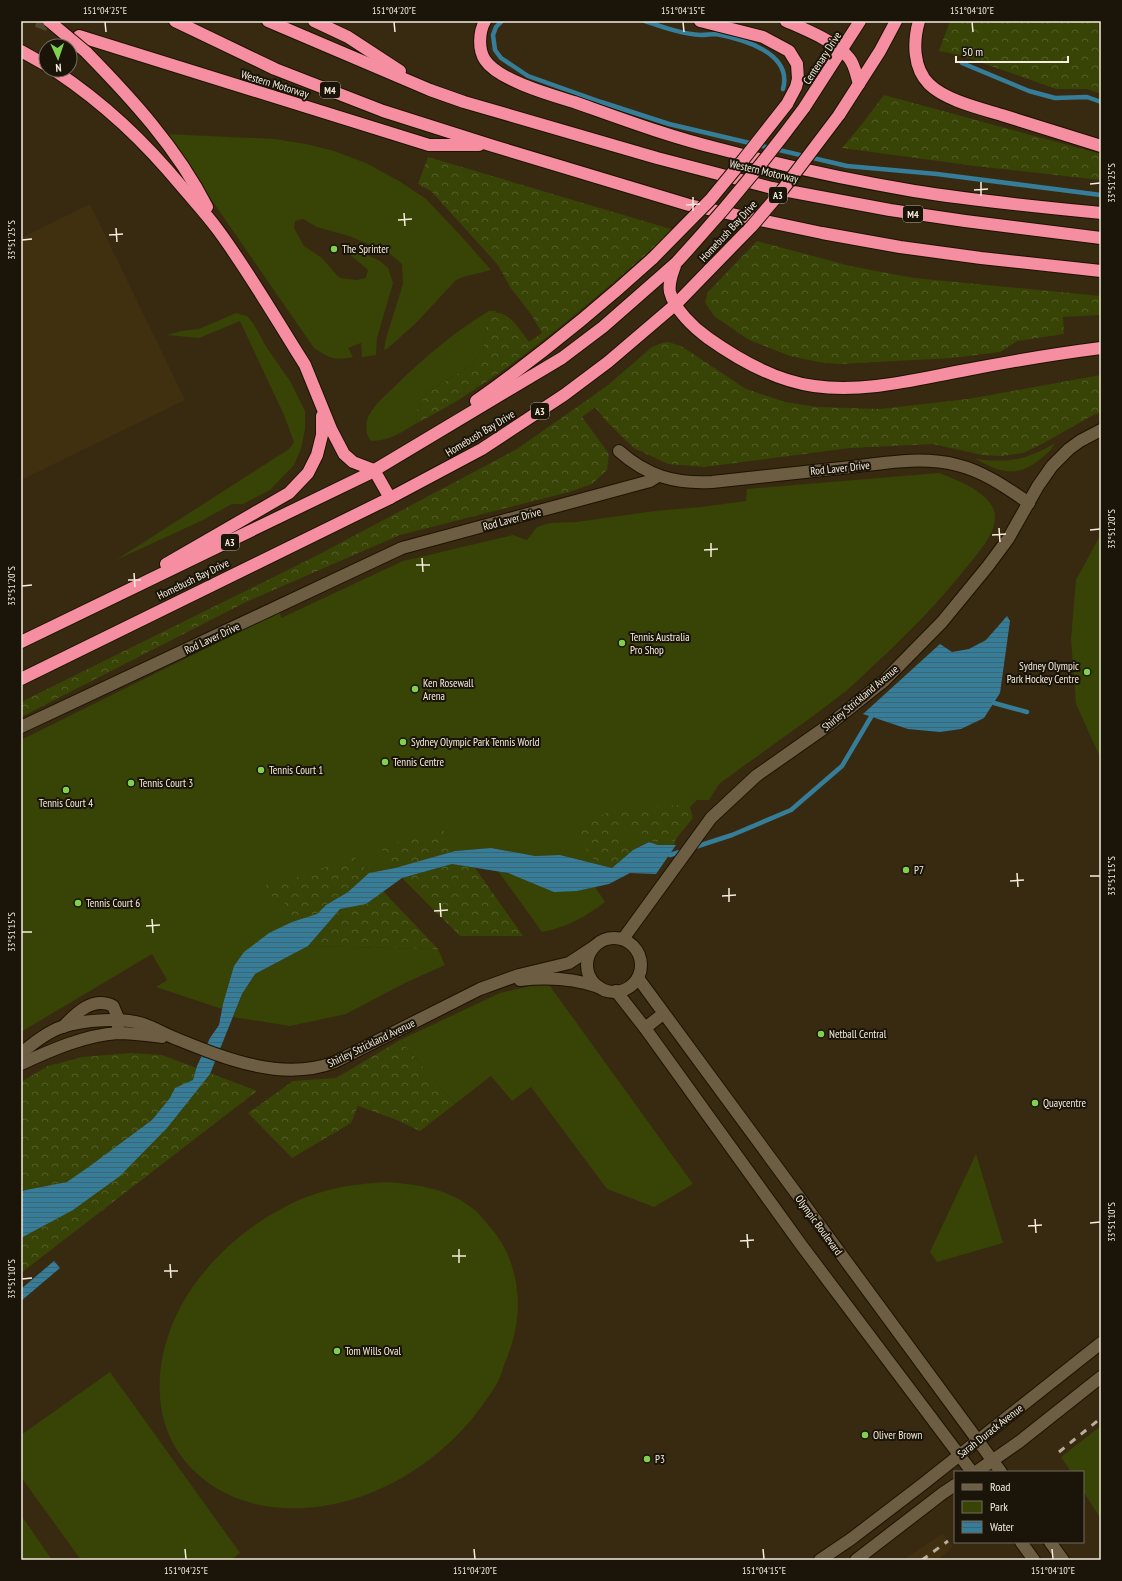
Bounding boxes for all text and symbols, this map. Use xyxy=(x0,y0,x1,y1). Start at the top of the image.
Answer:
text: 151°04'25"E xyxy=(83,4,127,17)
text: 151°04'20"E xyxy=(372,4,416,17)
text: 151°04'15"E xyxy=(661,4,705,17)
text: 151°04'10"E xyxy=(950,4,994,17)
street label: Centenary Drive xyxy=(800,29,844,87)
north arrow xyxy=(38,38,78,78)
scale bar xyxy=(956,38,1068,64)
text: 50 m xyxy=(962,44,983,59)
text: N xyxy=(55,61,62,75)
street label: Western Motorway xyxy=(239,67,312,101)
road number: M4 xyxy=(320,82,340,98)
street label: Western Motorway xyxy=(728,156,801,186)
text: 33°51'25"S xyxy=(1105,163,1118,203)
road number: A3 xyxy=(769,187,787,203)
street label: Homebush Bay Drive xyxy=(696,197,760,264)
road number: M4 xyxy=(903,206,923,222)
text: 33°51'25"S xyxy=(5,220,18,260)
place label: The Sprinter xyxy=(342,242,389,256)
marker: The Sprinter xyxy=(329,244,339,254)
road number: A3 xyxy=(531,403,549,419)
street label: Homebush Bay Drive xyxy=(443,407,518,459)
street label: Rod Laver Drive xyxy=(810,458,871,478)
street label: Rod Laver Drive xyxy=(481,504,543,533)
text: 33°51'20"S xyxy=(1105,509,1118,549)
road number: A3 xyxy=(221,534,239,550)
street label: Homebush Bay Drive xyxy=(155,555,232,603)
text: 33°51'20"S xyxy=(5,566,18,606)
street label: Rod Laver Drive xyxy=(182,619,242,657)
place label: Tennis Australia Pro Shop xyxy=(630,630,690,657)
marker: Tennis Australia Pro Shop xyxy=(617,638,627,648)
place label: Sydney Olympic Park Hockey Centre xyxy=(1007,659,1079,686)
street label: Shirley Strickland Avenue xyxy=(819,662,902,734)
marker: Sydney Olympic Park Hockey Centre xyxy=(1082,667,1092,677)
place label: Ken Rosewall Arena xyxy=(423,676,474,703)
marker: Ken Rosewall Arena xyxy=(410,684,420,694)
place label: Sydney Olympic Park Tennis World xyxy=(411,735,540,749)
marker: Sydney Olympic Park Tennis World xyxy=(398,737,408,747)
place label: Tennis Centre xyxy=(393,755,445,769)
marker: Tennis Centre xyxy=(380,757,390,767)
place label: Tennis Court 1 xyxy=(269,763,323,777)
marker: Tennis Court 1 xyxy=(256,765,266,775)
place label: Tennis Court 3 xyxy=(139,776,193,790)
marker: Tennis Court 3 xyxy=(126,778,136,788)
marker: Tennis Court 4 xyxy=(61,785,71,795)
place label: Tennis Court 4 xyxy=(39,796,93,810)
text: 33°51'15"S xyxy=(1105,856,1118,896)
place label: P7 xyxy=(914,863,924,877)
marker: P7 xyxy=(901,865,911,875)
place label: Tennis Court 6 xyxy=(86,896,140,910)
marker: Tennis Court 6 xyxy=(73,898,83,908)
text: 33°51'15"S xyxy=(5,912,18,952)
street label: Shirley Strickland Avenue xyxy=(325,1016,418,1070)
place label: Netball Central xyxy=(829,1027,887,1041)
marker: Netball Central xyxy=(816,1029,826,1039)
place label: Quaycentre xyxy=(1043,1096,1086,1110)
marker: Quaycentre xyxy=(1030,1098,1040,1108)
street label: Olympic Boulevard xyxy=(792,1192,846,1258)
text: 33°51'10"S xyxy=(1105,1202,1118,1242)
text: 33°51'10"S xyxy=(5,1259,18,1299)
place label: Tom Wills Oval xyxy=(345,1344,401,1358)
marker: Tom Wills Oval xyxy=(332,1346,342,1356)
street label: Sarah Durack Avenue xyxy=(954,1401,1026,1461)
place label: Oliver Brown xyxy=(873,1428,922,1442)
marker: Oliver Brown xyxy=(860,1430,870,1440)
place label: P3 xyxy=(655,1452,665,1466)
marker: P3 xyxy=(642,1454,652,1464)
legend xyxy=(954,1471,1084,1543)
text: Road xyxy=(990,1479,1010,1494)
text: Park xyxy=(990,1499,1008,1514)
text: Water xyxy=(990,1519,1015,1534)
text: 151°04'25"E xyxy=(164,1564,208,1577)
text: 151°04'20"E xyxy=(453,1564,497,1577)
text: 151°04'15"E xyxy=(742,1564,786,1577)
text: 151°04'10"E xyxy=(1031,1564,1075,1577)

